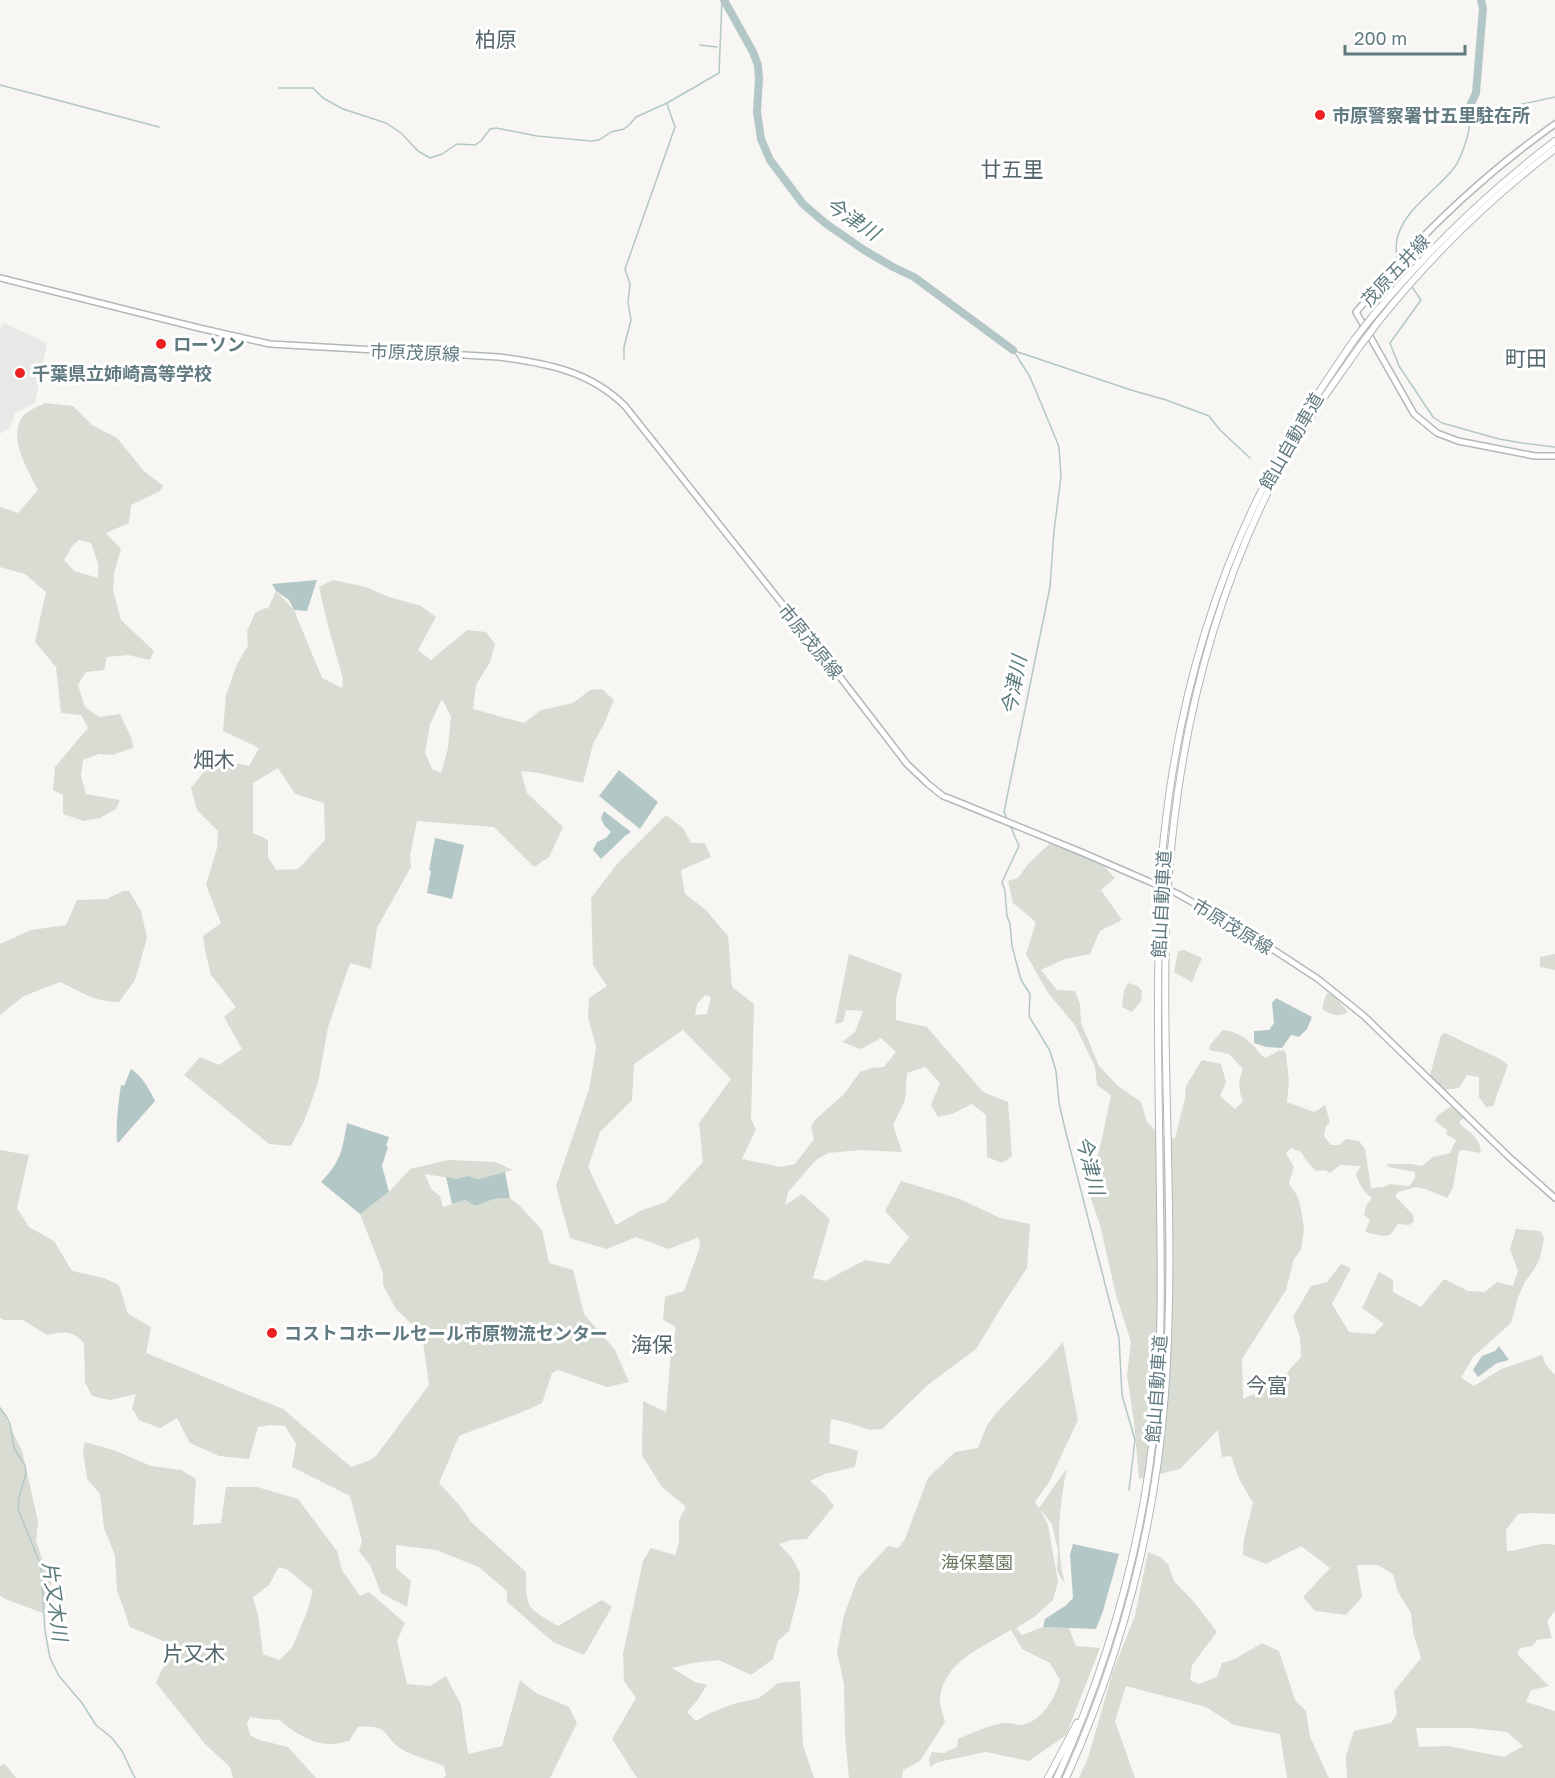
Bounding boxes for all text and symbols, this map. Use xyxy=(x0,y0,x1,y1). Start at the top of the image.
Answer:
scale bar xyxy=(1345,18,1465,56)
district label: 柏原 xyxy=(475,26,517,52)
text: 200 m xyxy=(1354,27,1407,49)
place label: 市原警察署廿五里駐在所 xyxy=(1332,104,1530,126)
marker: 市原警察署廿五里駐在所 xyxy=(1313,108,1327,122)
district label: 廿五里 xyxy=(981,156,1044,182)
water label: 今津川 xyxy=(821,192,886,245)
street label: 茂原五井線 xyxy=(1356,230,1434,310)
place label: ローソン xyxy=(173,333,245,355)
marker: ローソン xyxy=(154,337,168,351)
street label: 市原茂原線 xyxy=(370,339,460,365)
district label: 町田 xyxy=(1505,345,1547,371)
place label: 千葉県立姉崎高等学校 xyxy=(32,362,212,384)
marker: 千葉県立姉崎高等学校 xyxy=(13,366,27,380)
street label: 館山自動車道 xyxy=(1254,389,1328,493)
street label: 市原茂原線 xyxy=(774,599,848,683)
water label: 今津川 xyxy=(995,651,1031,717)
district label: 畑木 xyxy=(193,746,235,772)
street label: 館山自動車道 xyxy=(1147,849,1175,959)
street label: 市原茂原線 xyxy=(1189,893,1277,959)
water label: 今津川 xyxy=(1072,1133,1110,1199)
place label: コストコホールセール市原物流センター xyxy=(284,1322,608,1344)
marker: コストコホールセール市原物流センター xyxy=(265,1326,279,1340)
district label: 海保 xyxy=(631,1331,673,1357)
street label: 館山自動車道 xyxy=(1141,1334,1171,1444)
district label: 今富 xyxy=(1246,1372,1288,1398)
park label: 海保墓園 xyxy=(941,1551,1013,1573)
water label: 片又木川 xyxy=(39,1560,74,1644)
district label: 片又木 xyxy=(163,1640,226,1666)

